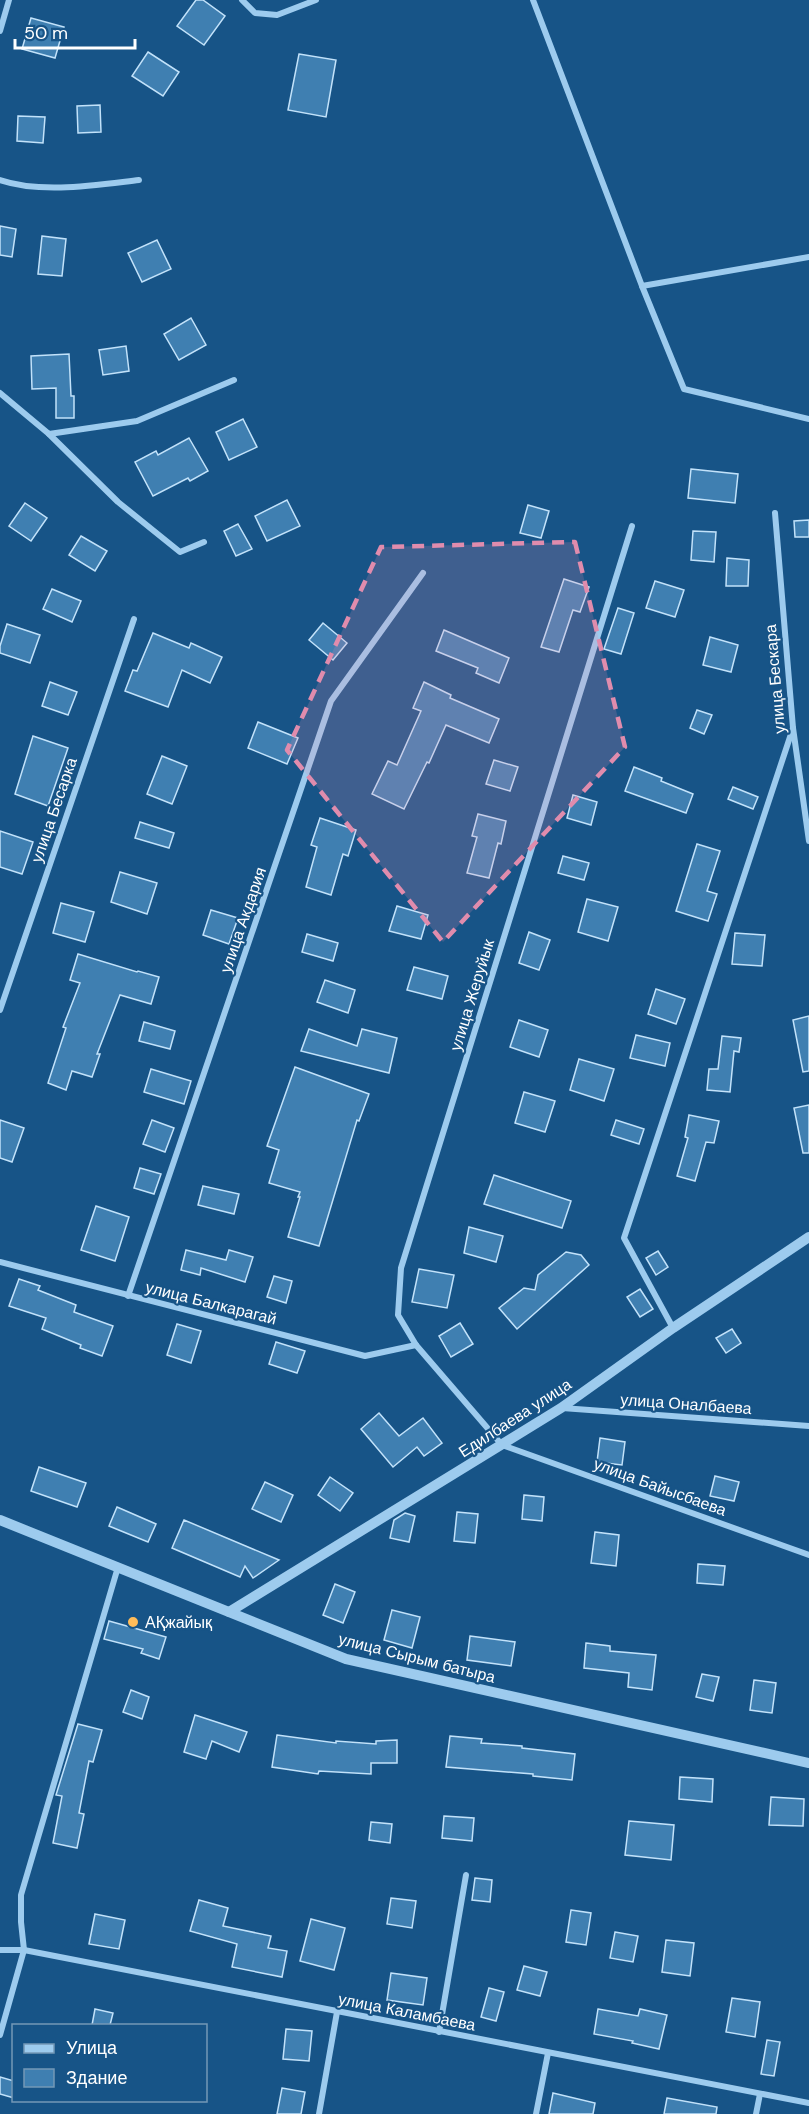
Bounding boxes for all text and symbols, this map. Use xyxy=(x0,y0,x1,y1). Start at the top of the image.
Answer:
scale bar xyxy=(15,12,135,50)
text: 50 m xyxy=(24,21,68,45)
street label: улица Бескара xyxy=(760,623,790,735)
street label: улица Бесарка xyxy=(26,755,82,865)
street label: улица Акдария xyxy=(215,864,271,976)
street label: улица Жеруйык xyxy=(445,936,499,1053)
street label: улица Балкарагай xyxy=(143,1277,279,1329)
street label: Едилбаева улица xyxy=(455,1374,575,1462)
street label: улица Оналбаева xyxy=(620,1389,752,1419)
street label: улица Байысбаева xyxy=(591,1453,729,1521)
place label: АҚжайық xyxy=(145,1612,213,1633)
marker: АҚжайық xyxy=(126,1615,140,1629)
street label: улица Сырым батыра xyxy=(336,1628,498,1688)
street label: улица Каламбаева xyxy=(337,1988,477,2036)
legend xyxy=(12,2024,207,2102)
text: Улица xyxy=(66,2036,118,2060)
text: Здание xyxy=(66,2066,127,2090)

